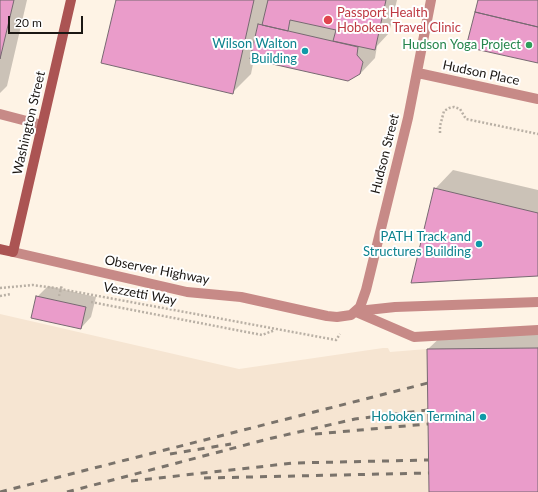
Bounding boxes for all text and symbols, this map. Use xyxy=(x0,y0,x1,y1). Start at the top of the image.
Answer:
place label: Passport Health Hoboken Travel Clinic xyxy=(337,5,461,36)
scale bar xyxy=(10,8,85,34)
marker: Passport Health Hoboken Travel Clinic xyxy=(322,14,334,26)
text: 20 m xyxy=(15,15,42,30)
place label: Wilson Walton Building xyxy=(212,36,297,67)
place label: Hudson Yoga Project xyxy=(402,37,521,53)
marker: Hudson Yoga Project xyxy=(524,40,534,50)
marker: Wilson Walton Building xyxy=(300,46,310,56)
street label: Hudson Place xyxy=(441,57,521,89)
street label: Washington Street xyxy=(9,70,49,176)
street label: Hudson Street xyxy=(367,112,403,196)
place label: PATH Track and Structures Building xyxy=(363,229,471,260)
marker: PATH Track and Structures Building xyxy=(474,239,484,249)
street label: Observer Highway xyxy=(103,252,211,288)
street label: Vezzetti Way xyxy=(102,279,178,309)
place label: Hoboken Terminal xyxy=(371,409,475,425)
marker: Hoboken Terminal xyxy=(478,412,488,422)

